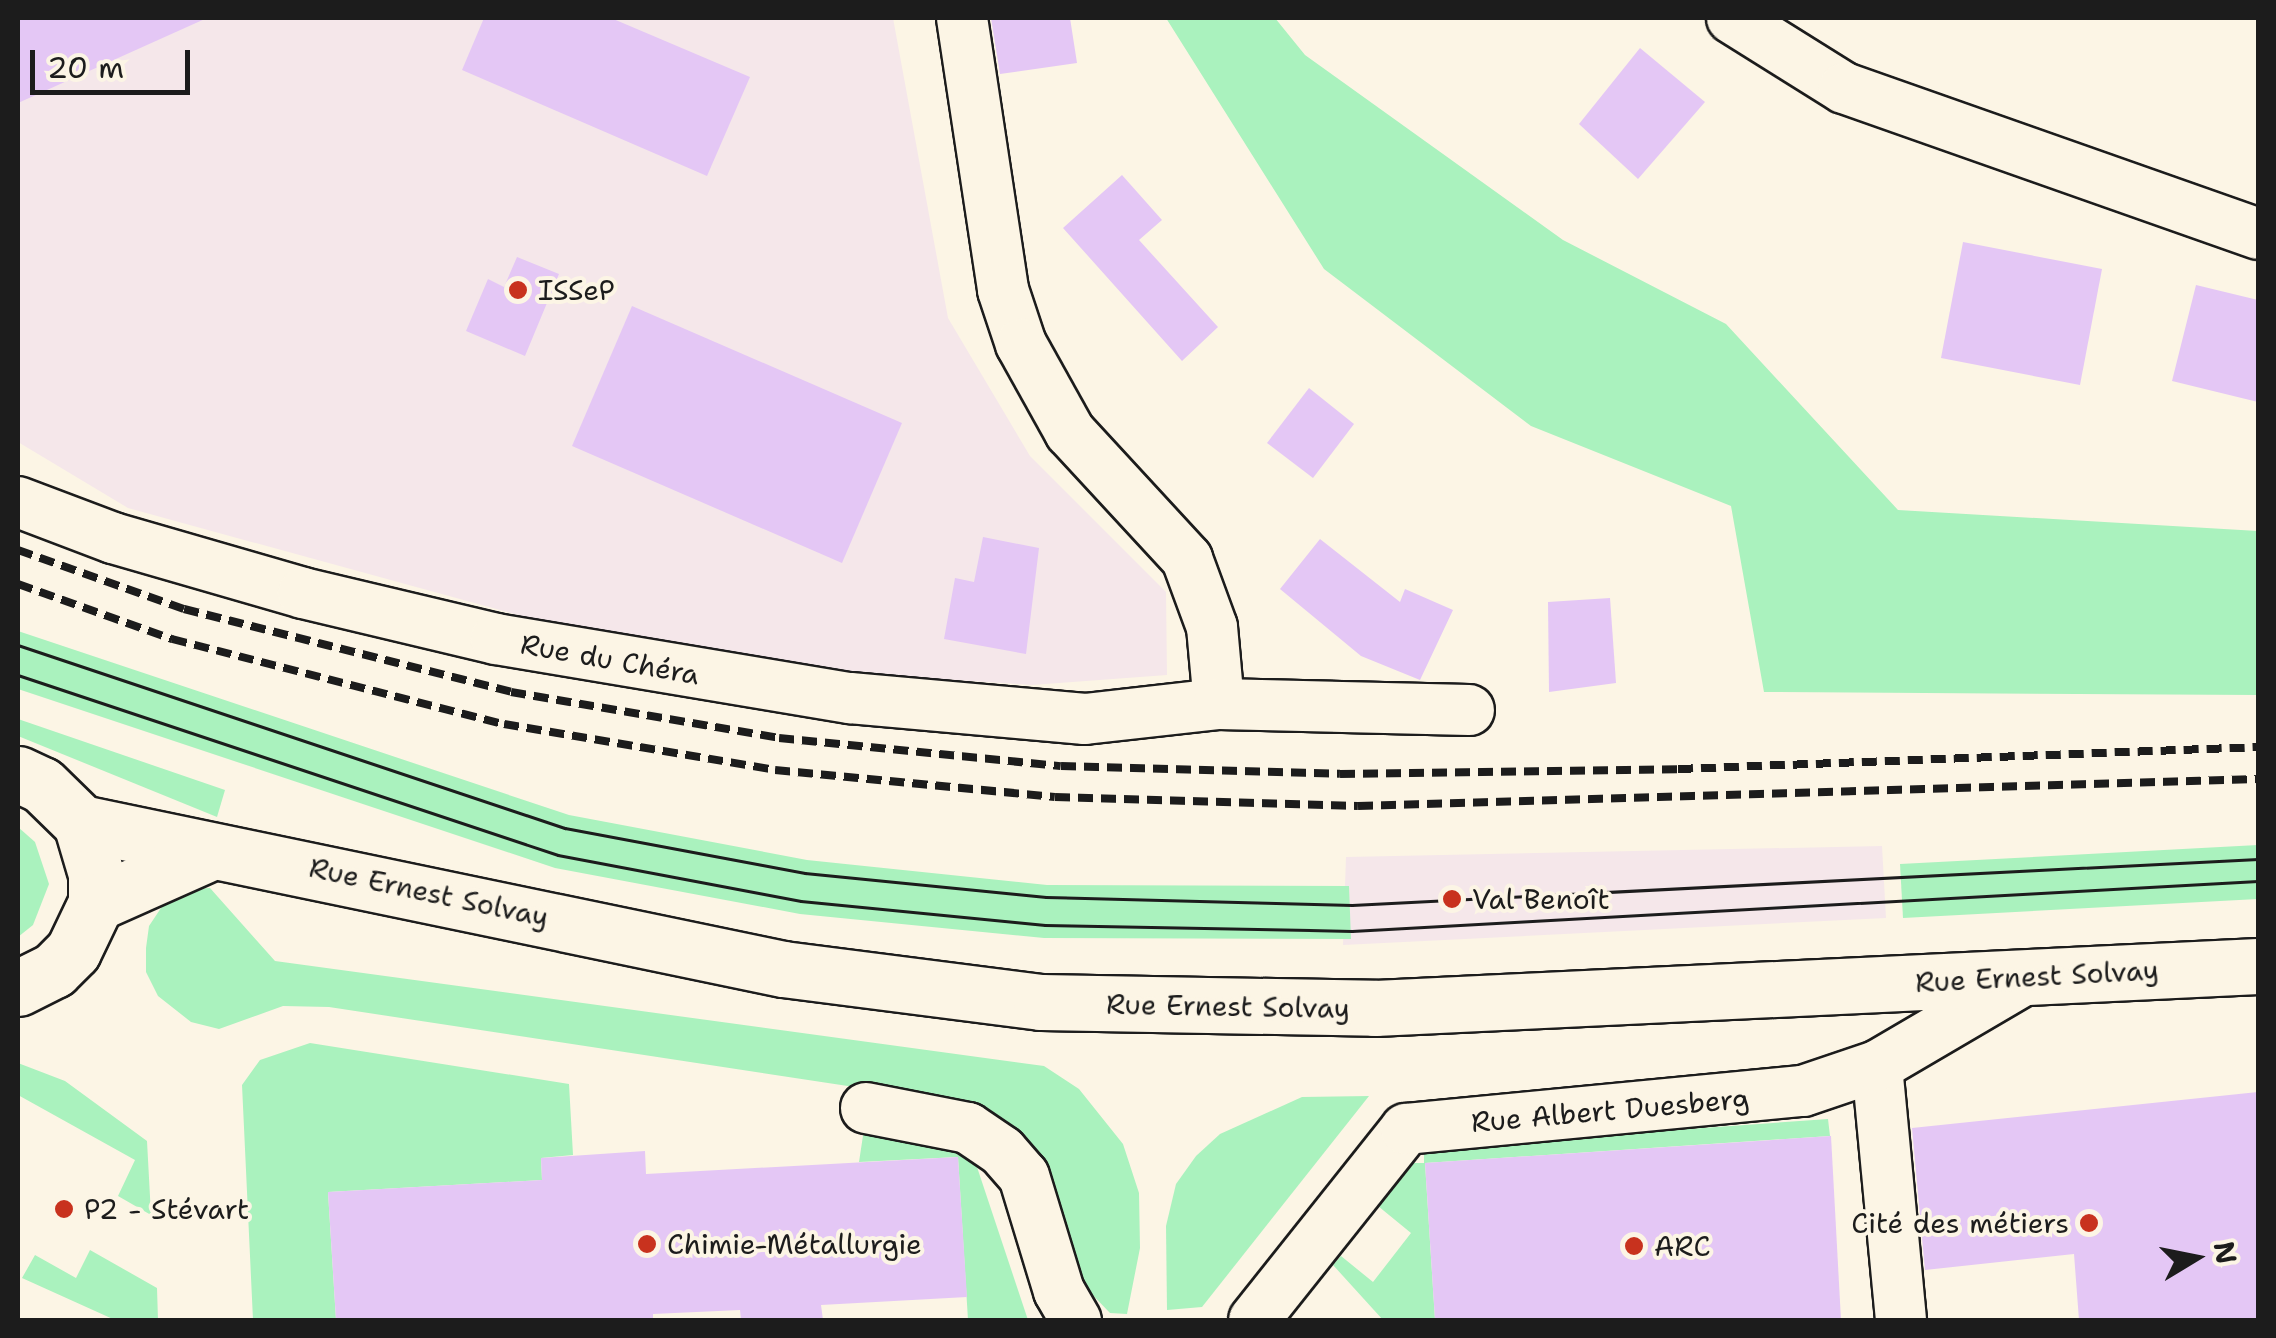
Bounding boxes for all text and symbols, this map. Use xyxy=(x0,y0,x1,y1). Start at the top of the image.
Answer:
scale bar xyxy=(35,30,195,92)
text: 20 m xyxy=(47,47,124,88)
place label: ISSeP xyxy=(538,273,615,307)
marker: ISSeP xyxy=(507,279,529,301)
street label: Rue du Chéra xyxy=(518,627,702,691)
street label: Rue Ernest Solvay xyxy=(306,850,552,934)
place label: Val Benoît xyxy=(1472,882,1610,916)
marker: Val Benoît xyxy=(1441,888,1463,910)
street label: Rue Ernest Solvay xyxy=(1914,953,2160,999)
street label: Rue Ernest Solvay xyxy=(1106,987,1350,1025)
street label: Rue Albert Duesberg xyxy=(1470,1081,1750,1139)
place label: P2 - Stévart xyxy=(84,1192,249,1226)
marker: P2 - Stévart xyxy=(53,1198,75,1220)
place label: Cité des métiers xyxy=(1851,1206,2069,1240)
north arrow xyxy=(2146,1208,2246,1308)
marker: Cité des métiers xyxy=(2078,1212,2100,1234)
place label: Chimie-Métallurgie xyxy=(667,1227,922,1261)
place label: ARC xyxy=(1654,1229,1711,1263)
marker: Chimie-Métallurgie xyxy=(636,1233,658,1255)
marker: ARC xyxy=(1623,1235,1645,1257)
text: N xyxy=(2205,1239,2246,1267)

